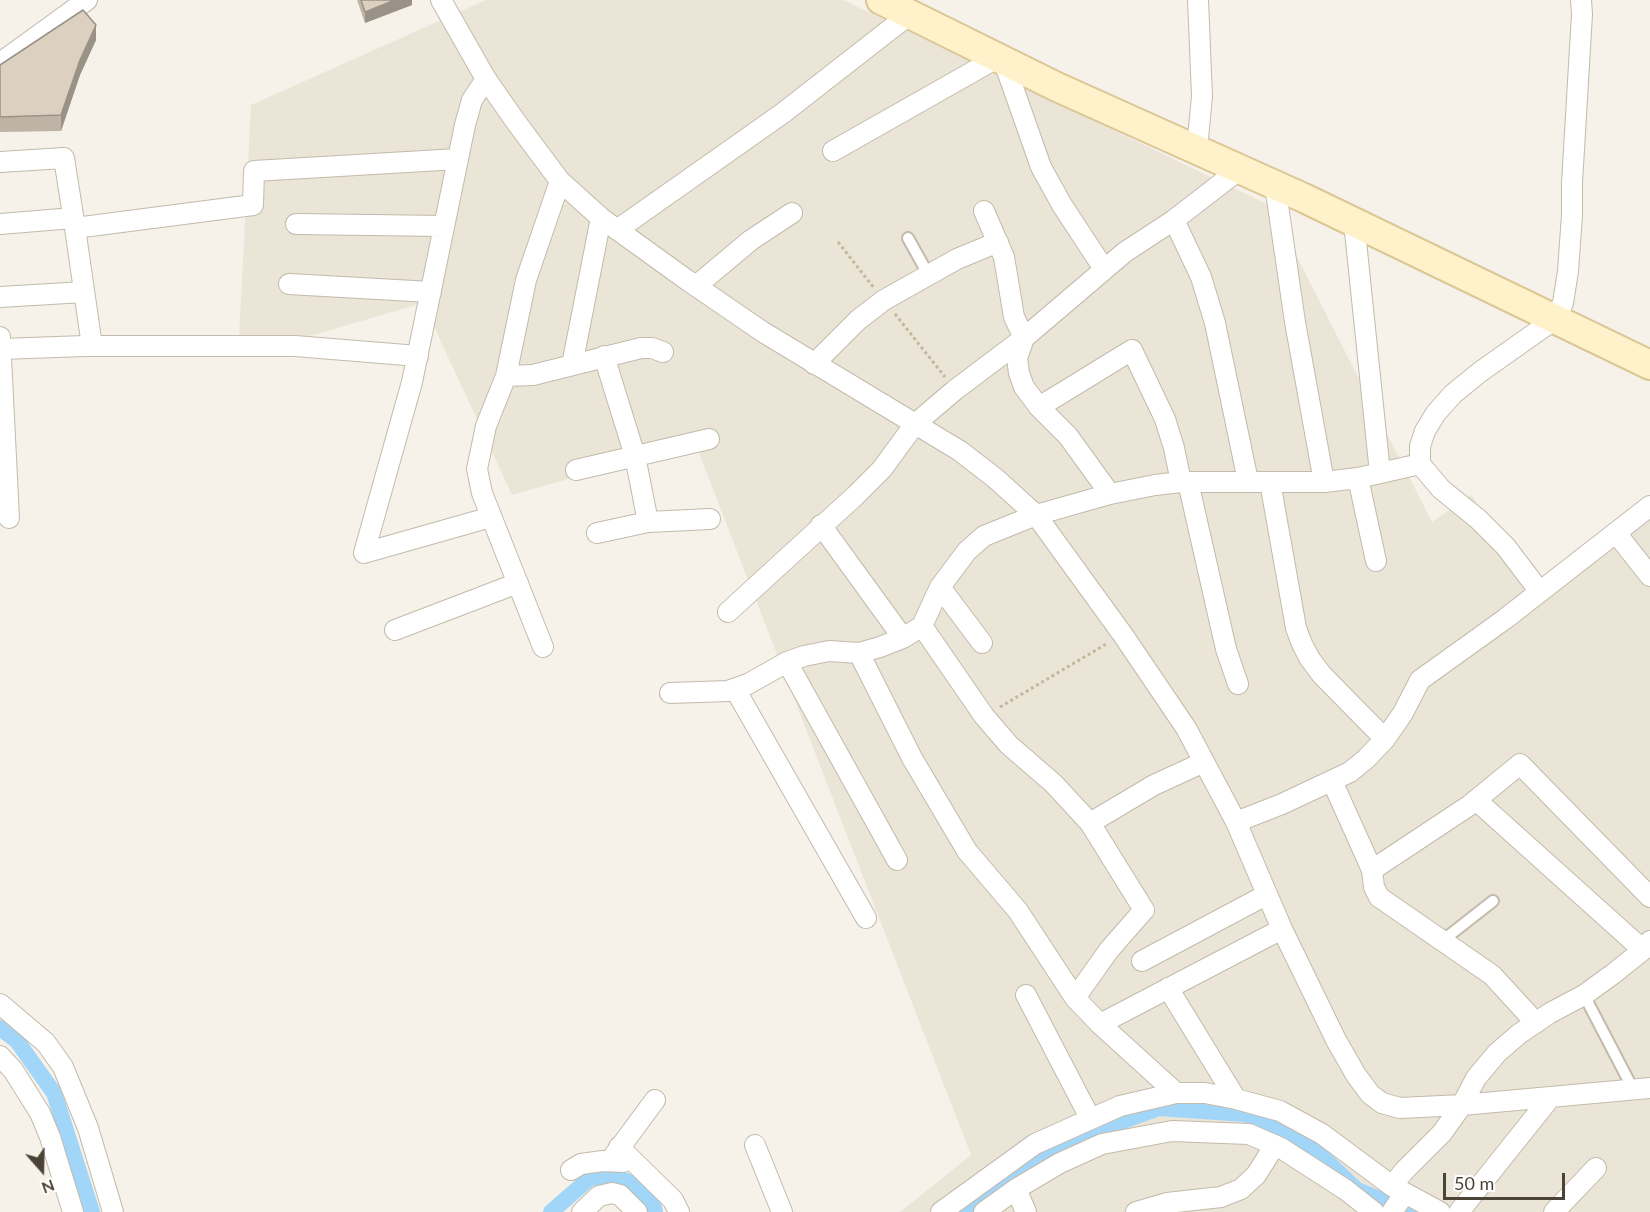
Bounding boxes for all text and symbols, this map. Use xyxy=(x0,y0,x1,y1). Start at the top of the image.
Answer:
north arrow xyxy=(12,1140,72,1200)
scale bar xyxy=(1446,1161,1568,1199)
text: 50 m xyxy=(1454,1172,1494,1194)
text: N xyxy=(39,1176,57,1198)

